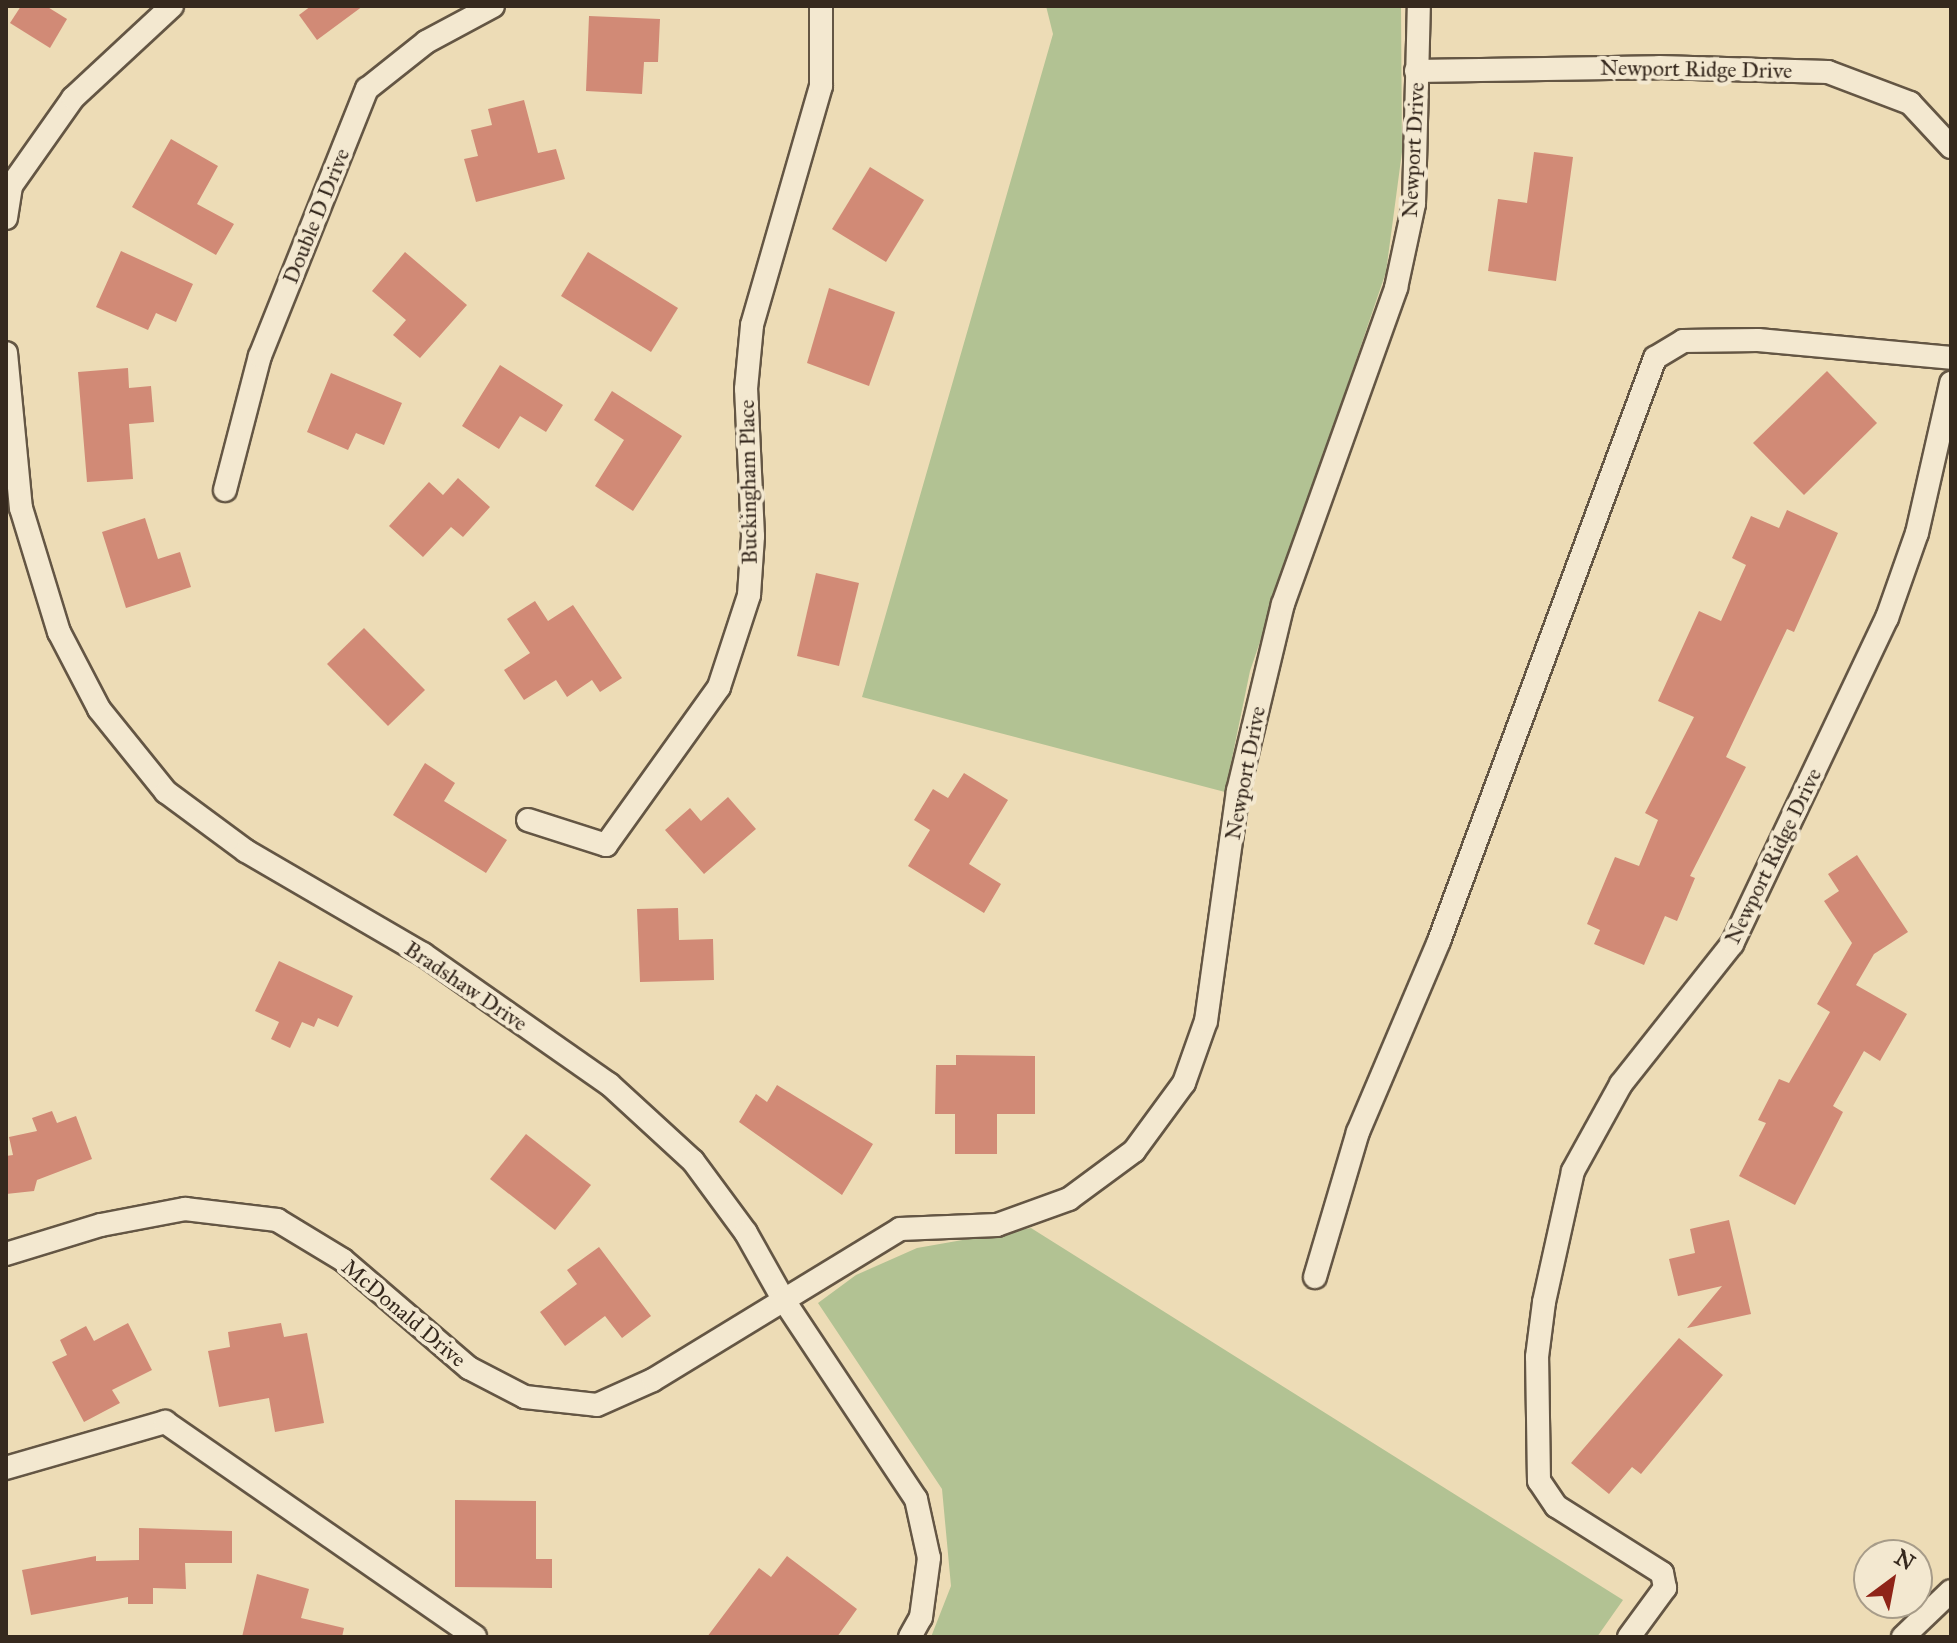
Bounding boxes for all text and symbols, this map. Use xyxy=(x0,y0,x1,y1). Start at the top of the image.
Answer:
street label: Newport Ridge Drive xyxy=(1600,54,1792,84)
street label: Newport Drive xyxy=(1396,82,1430,218)
street label: Double D Drive xyxy=(277,144,355,288)
street label: Buckingham Place xyxy=(733,399,763,565)
street label: Newport Drive xyxy=(1219,704,1271,842)
street label: Newport Ridge Drive xyxy=(1719,764,1827,948)
street label: Bradshaw Drive xyxy=(400,935,532,1037)
street label: McDonald Drive xyxy=(337,1253,471,1373)
north arrow xyxy=(1853,1539,1933,1619)
text: N xyxy=(1890,1544,1920,1576)

